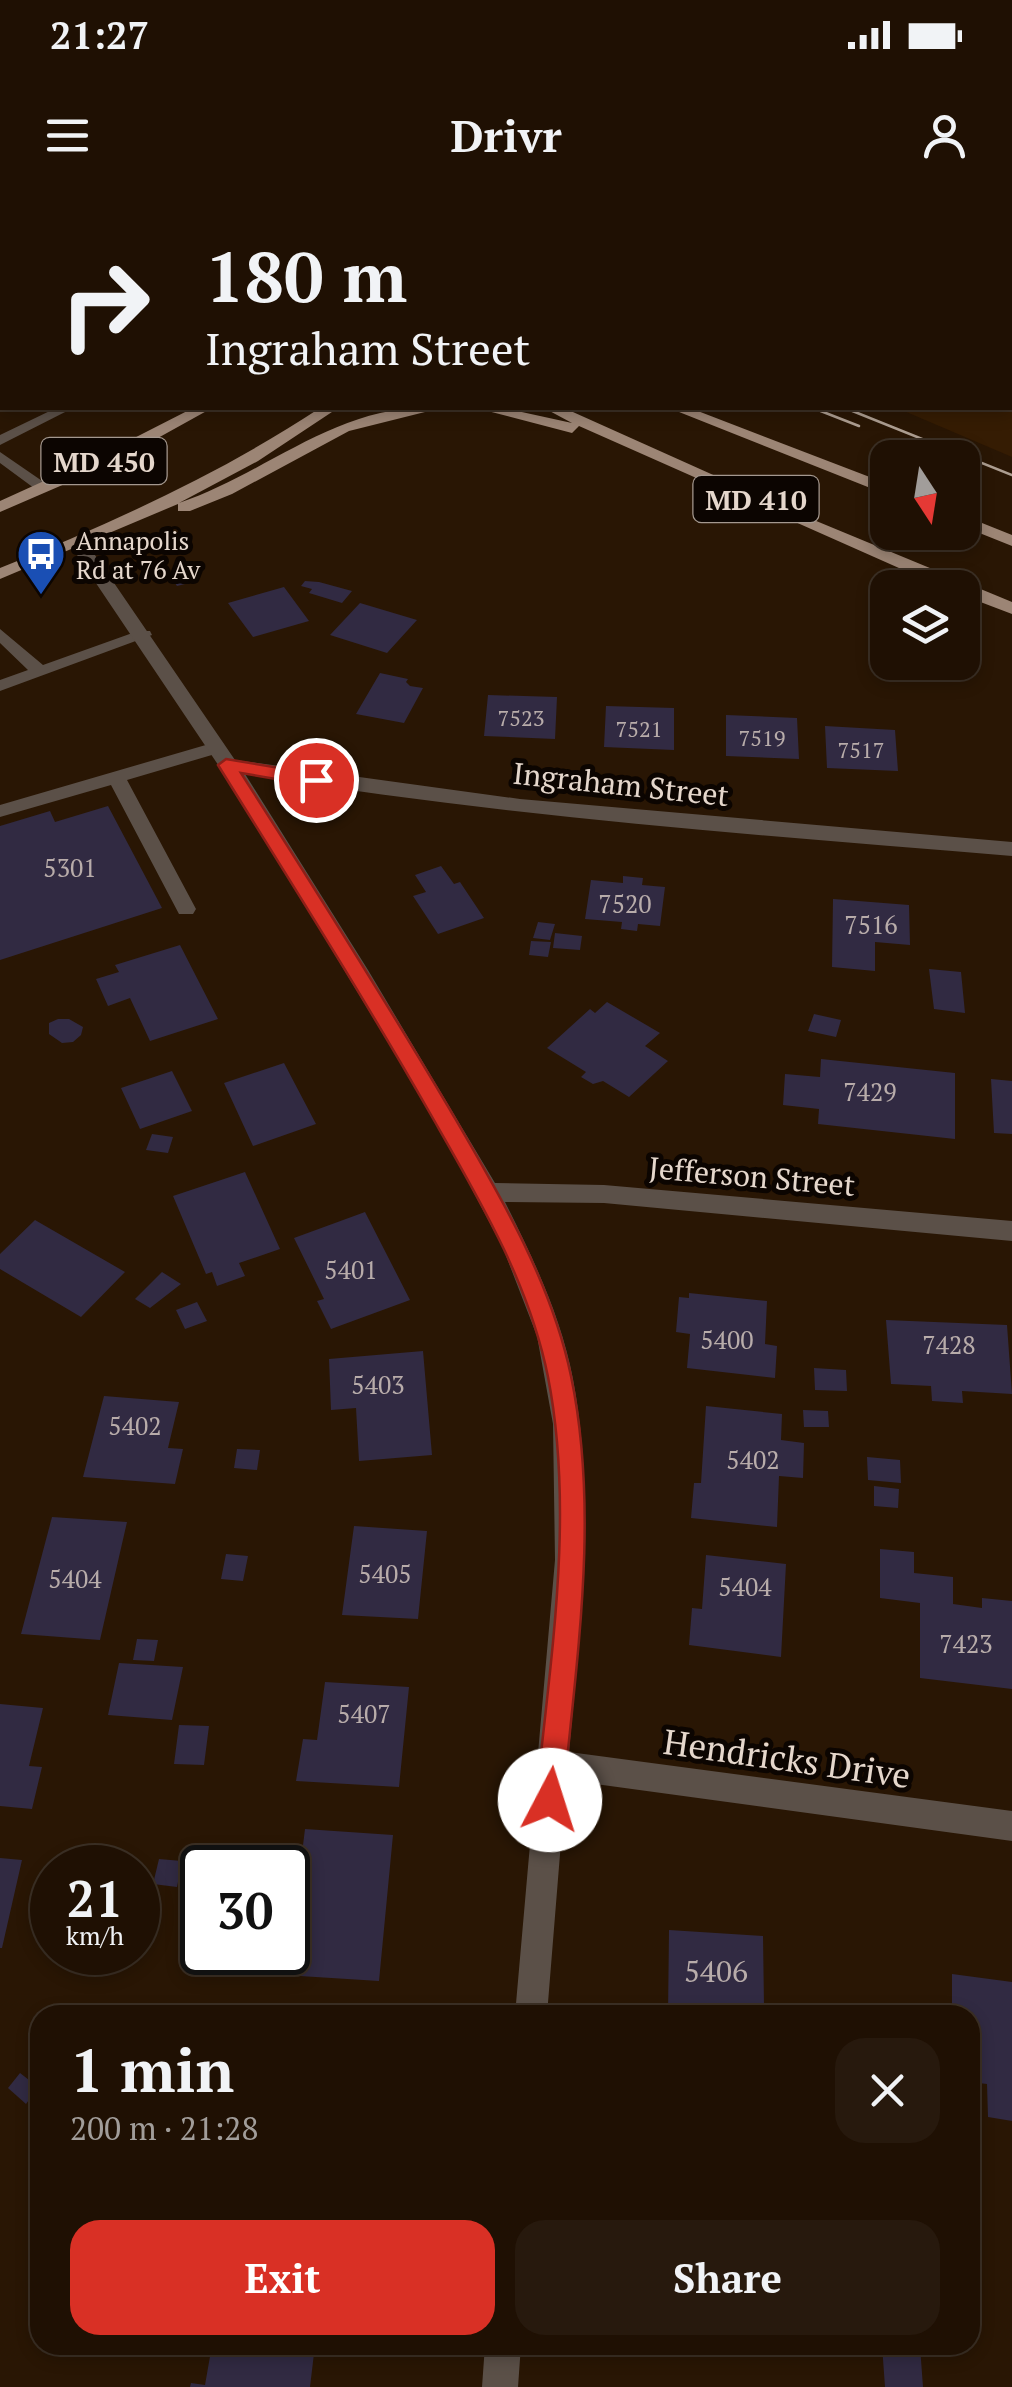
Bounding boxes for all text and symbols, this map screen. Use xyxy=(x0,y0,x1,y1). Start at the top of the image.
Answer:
text: 21:27 xyxy=(50,10,149,60)
text: Drivr xyxy=(450,105,562,165)
icon: menu xyxy=(40,108,95,163)
icon: person xyxy=(917,108,972,163)
text: 180 m xyxy=(205,229,407,322)
icon: right xyxy=(40,240,170,370)
text: Ingraham Street xyxy=(205,318,530,378)
road number: MD 450 xyxy=(42,438,166,484)
north arrow xyxy=(870,440,980,550)
map controls xyxy=(870,440,980,680)
road number: MD 410 xyxy=(694,476,818,522)
place label: Annapolis Rd at 76 Av xyxy=(76,524,200,586)
bus stop icon: Annapolis Rd at 76 Av xyxy=(15,528,67,596)
button: layers xyxy=(870,570,980,680)
house number: 7523 xyxy=(498,703,544,732)
house number: 7521 xyxy=(616,714,662,743)
house number: 7519 xyxy=(739,723,785,752)
house number: 7517 xyxy=(838,735,884,764)
pin xyxy=(274,738,359,823)
icon: arrive xyxy=(289,753,344,808)
street label: Ingraham Street xyxy=(511,753,731,815)
house number: 5301 xyxy=(43,851,97,884)
house number: 7520 xyxy=(598,887,652,920)
house number: 7516 xyxy=(844,908,898,941)
house number: 7429 xyxy=(843,1075,897,1108)
street label: Jefferson Street xyxy=(647,1147,857,1205)
house number: 5401 xyxy=(324,1253,378,1286)
house number: 5400 xyxy=(700,1323,754,1356)
house number: 7428 xyxy=(922,1328,976,1361)
house number: 5403 xyxy=(351,1368,405,1401)
house number: 5402 xyxy=(108,1409,162,1442)
house number: 5402 xyxy=(726,1443,780,1476)
house number: 5405 xyxy=(358,1557,412,1590)
house number: 5404 xyxy=(48,1562,102,1595)
house number: 5404 xyxy=(718,1570,772,1603)
house number: 7423 xyxy=(939,1627,993,1660)
house number: 5407 xyxy=(337,1697,391,1730)
street label: Hendricks Drive xyxy=(661,1718,913,1798)
position arrow xyxy=(498,1748,602,1852)
speed limit sign: 30 xyxy=(180,1845,310,1975)
text: 21 xyxy=(67,1865,123,1931)
text: km/h xyxy=(66,1919,124,1952)
house number: 5406 xyxy=(684,1951,748,1991)
text: 1 min xyxy=(70,2030,234,2109)
button: close xyxy=(835,2038,940,2143)
text: 200 m · 21:28 xyxy=(70,2107,258,2149)
button: Exit xyxy=(70,2220,495,2335)
button: Share xyxy=(515,2220,940,2335)

